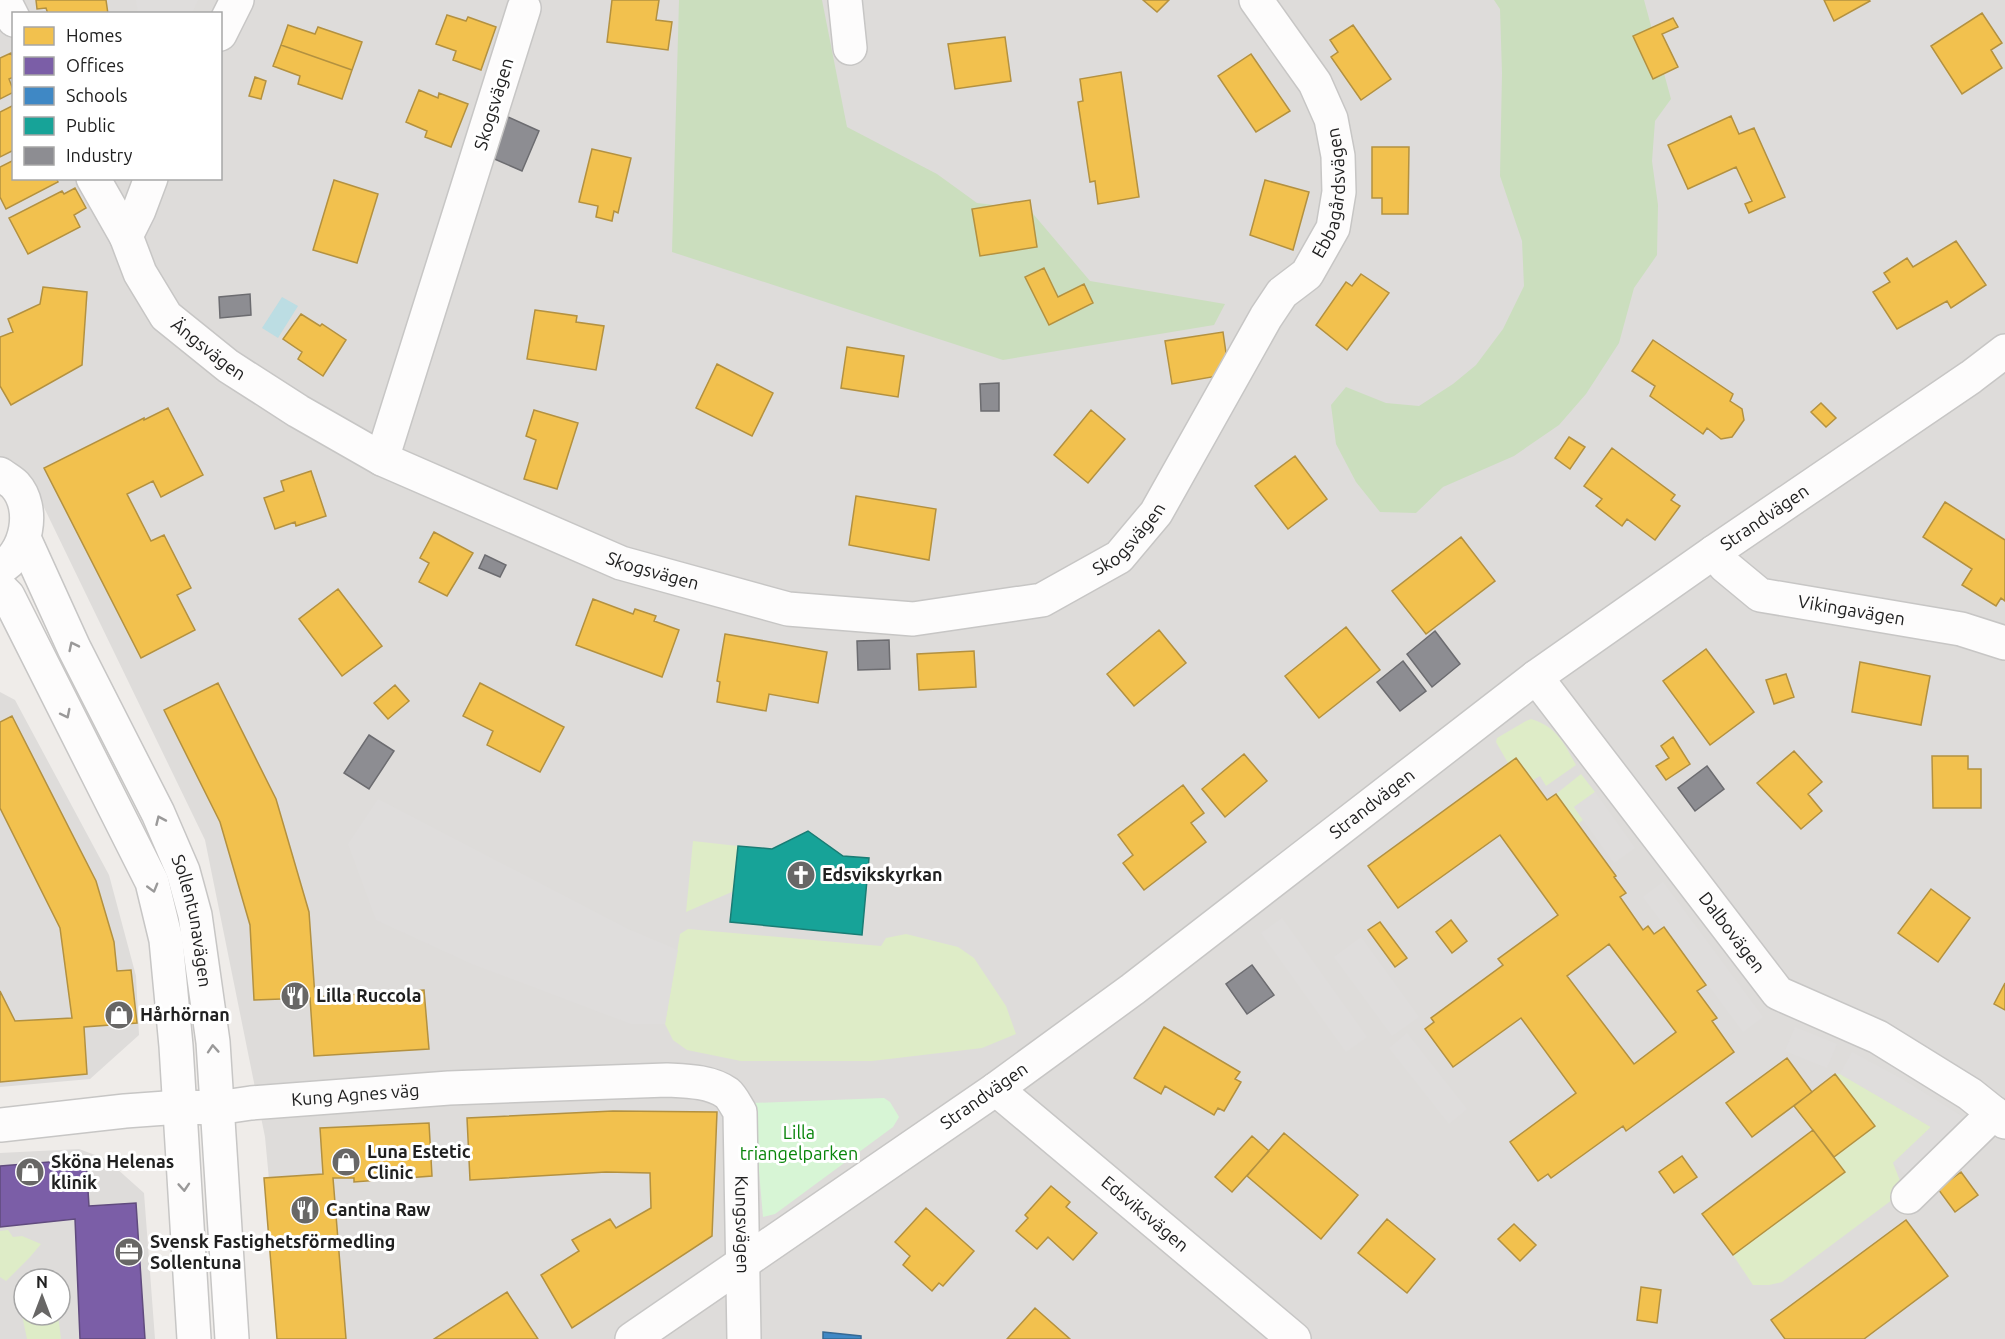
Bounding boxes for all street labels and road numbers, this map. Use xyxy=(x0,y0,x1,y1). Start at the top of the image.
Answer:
street label: Skogsvägen xyxy=(470,55,517,152)
street label: Ebbagårdsvägen xyxy=(1307,126,1348,261)
street label: Ängsvägen xyxy=(168,313,250,384)
street label: Strandvägen xyxy=(1716,480,1812,554)
street label: Skogsvägen xyxy=(1089,499,1169,579)
street label: Skogsvägen xyxy=(603,547,701,593)
street label: Vikingavägen xyxy=(1797,591,1907,628)
street label: Strandvägen xyxy=(1325,764,1418,842)
street label: Sollentunavägen xyxy=(168,851,216,988)
street label: Dalbovägen xyxy=(1695,888,1770,976)
street label: Strandvägen xyxy=(936,1058,1031,1133)
street label: Kung Agnes väg xyxy=(290,1079,420,1109)
street label: Edsviksvägen xyxy=(1098,1171,1193,1255)
street label: Kungsvägen xyxy=(732,1175,754,1274)

